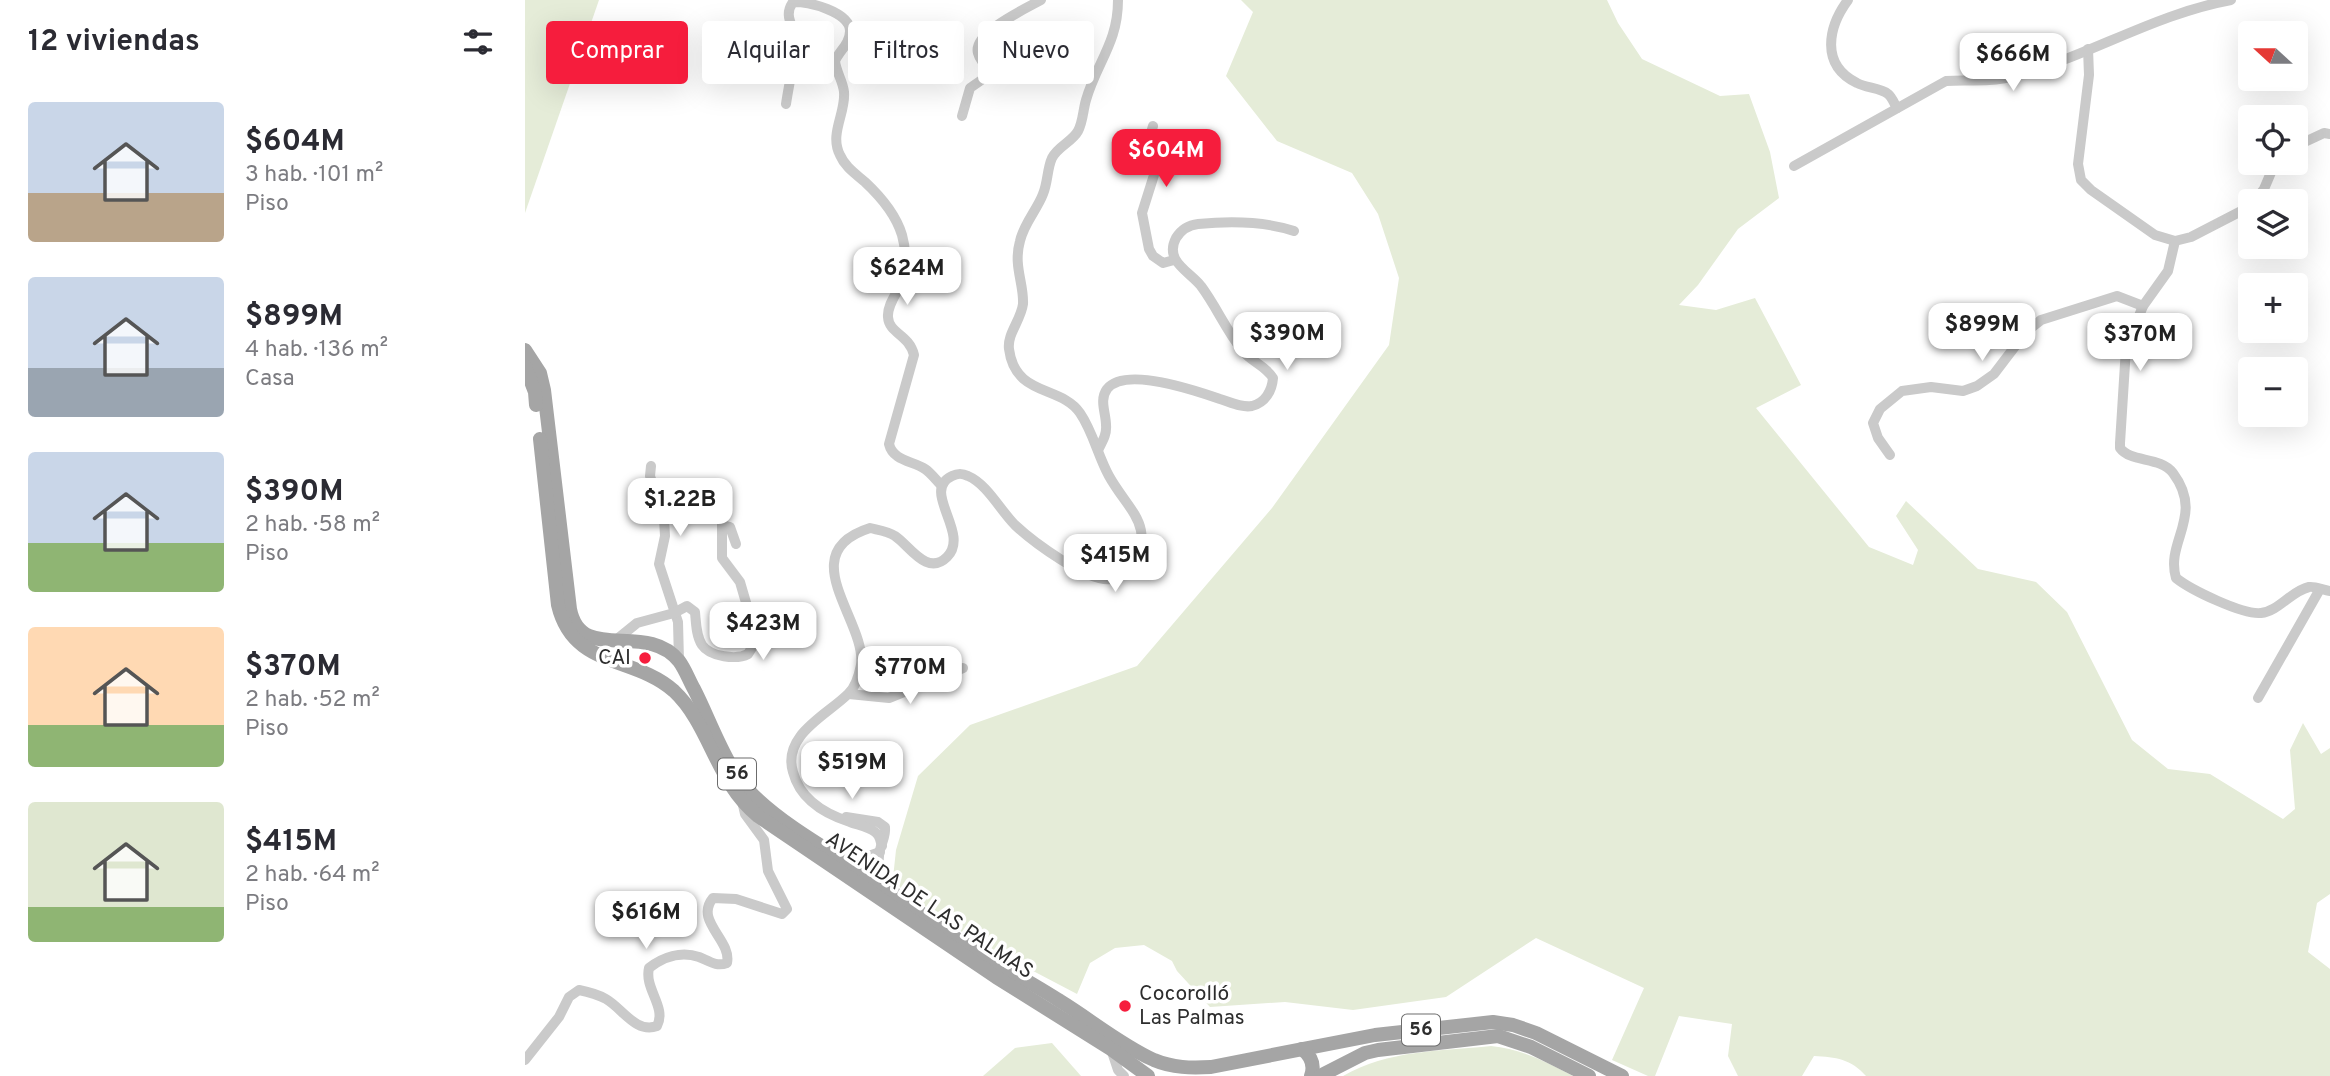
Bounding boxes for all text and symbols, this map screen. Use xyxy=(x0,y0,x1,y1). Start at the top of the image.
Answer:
chip: Comprar xyxy=(546,21,688,84)
chip: Alquilar xyxy=(702,21,834,84)
chip: Filtros xyxy=(848,21,964,84)
chip: Nuevo xyxy=(978,21,1094,84)
north arrow xyxy=(2238,21,2308,91)
map controls xyxy=(2238,21,2308,427)
icon: filters xyxy=(459,23,497,61)
text: 12 viviendas xyxy=(28,24,200,61)
pin: $666M xyxy=(1964,34,2062,93)
text: $666M xyxy=(1976,41,2050,70)
button: locate xyxy=(2238,105,2308,175)
text: $604M xyxy=(245,124,345,161)
icon: home xyxy=(84,130,168,214)
pin: $604M xyxy=(1117,130,1215,189)
text: $604M xyxy=(1128,137,1204,166)
text: 3 hab. · 101 m² xyxy=(245,161,383,190)
button: layers xyxy=(2238,189,2308,259)
text: Piso xyxy=(245,190,289,219)
pin: $624M xyxy=(858,247,956,307)
text: $624M xyxy=(869,255,945,284)
button: + xyxy=(2238,273,2308,343)
text: $899M xyxy=(245,299,343,336)
pin: $899M xyxy=(1933,304,2031,363)
icon: home xyxy=(84,305,168,389)
text: $899M xyxy=(1944,311,2020,340)
pin: $390M xyxy=(1238,312,1336,372)
pin: $370M xyxy=(2091,314,2189,373)
text: $390M xyxy=(1249,320,1325,349)
text: $370M xyxy=(2103,321,2177,350)
text: 4 hab. · 136 m² xyxy=(245,336,388,365)
button: − xyxy=(2238,357,2308,427)
text: Casa xyxy=(245,365,295,394)
text: $390M xyxy=(245,474,344,511)
pin: $1.22B xyxy=(623,478,737,538)
icon: home xyxy=(84,480,168,564)
text: $1.22B xyxy=(644,486,716,515)
text: 2 hab. · 58 m² xyxy=(245,511,380,540)
pin: $415M xyxy=(1066,534,1164,594)
text: Piso xyxy=(245,540,289,569)
text: $415M xyxy=(1080,542,1150,571)
pin: $423M xyxy=(714,602,812,662)
text: $423M xyxy=(725,610,801,639)
place label: CAI xyxy=(598,645,631,672)
pin: $770M xyxy=(861,646,959,706)
text: $370M xyxy=(245,649,341,686)
marker: CAI xyxy=(637,650,653,666)
text: $770M xyxy=(874,654,946,683)
icon: home xyxy=(84,655,168,739)
text: 2 hab. · 52 m² xyxy=(245,686,380,715)
text: Piso xyxy=(245,715,289,744)
pin: $519M xyxy=(803,742,901,801)
text: $519M xyxy=(817,749,887,778)
road number: 56 xyxy=(718,758,756,790)
text: $415M xyxy=(245,824,337,861)
street label: AVENIDA DE LAS PALMAS xyxy=(820,826,1038,986)
icon: home xyxy=(84,830,168,914)
text: 2 hab. · 64 m² xyxy=(245,861,380,890)
text: Piso xyxy=(245,890,289,919)
pin: $616M xyxy=(597,892,695,951)
text: $616M xyxy=(611,899,681,928)
place label: Cocorolló Las Palmas xyxy=(1139,981,1245,1032)
marker: Cocorolló Las Palmas xyxy=(1117,998,1133,1014)
road number: 56 xyxy=(1402,1014,1440,1046)

